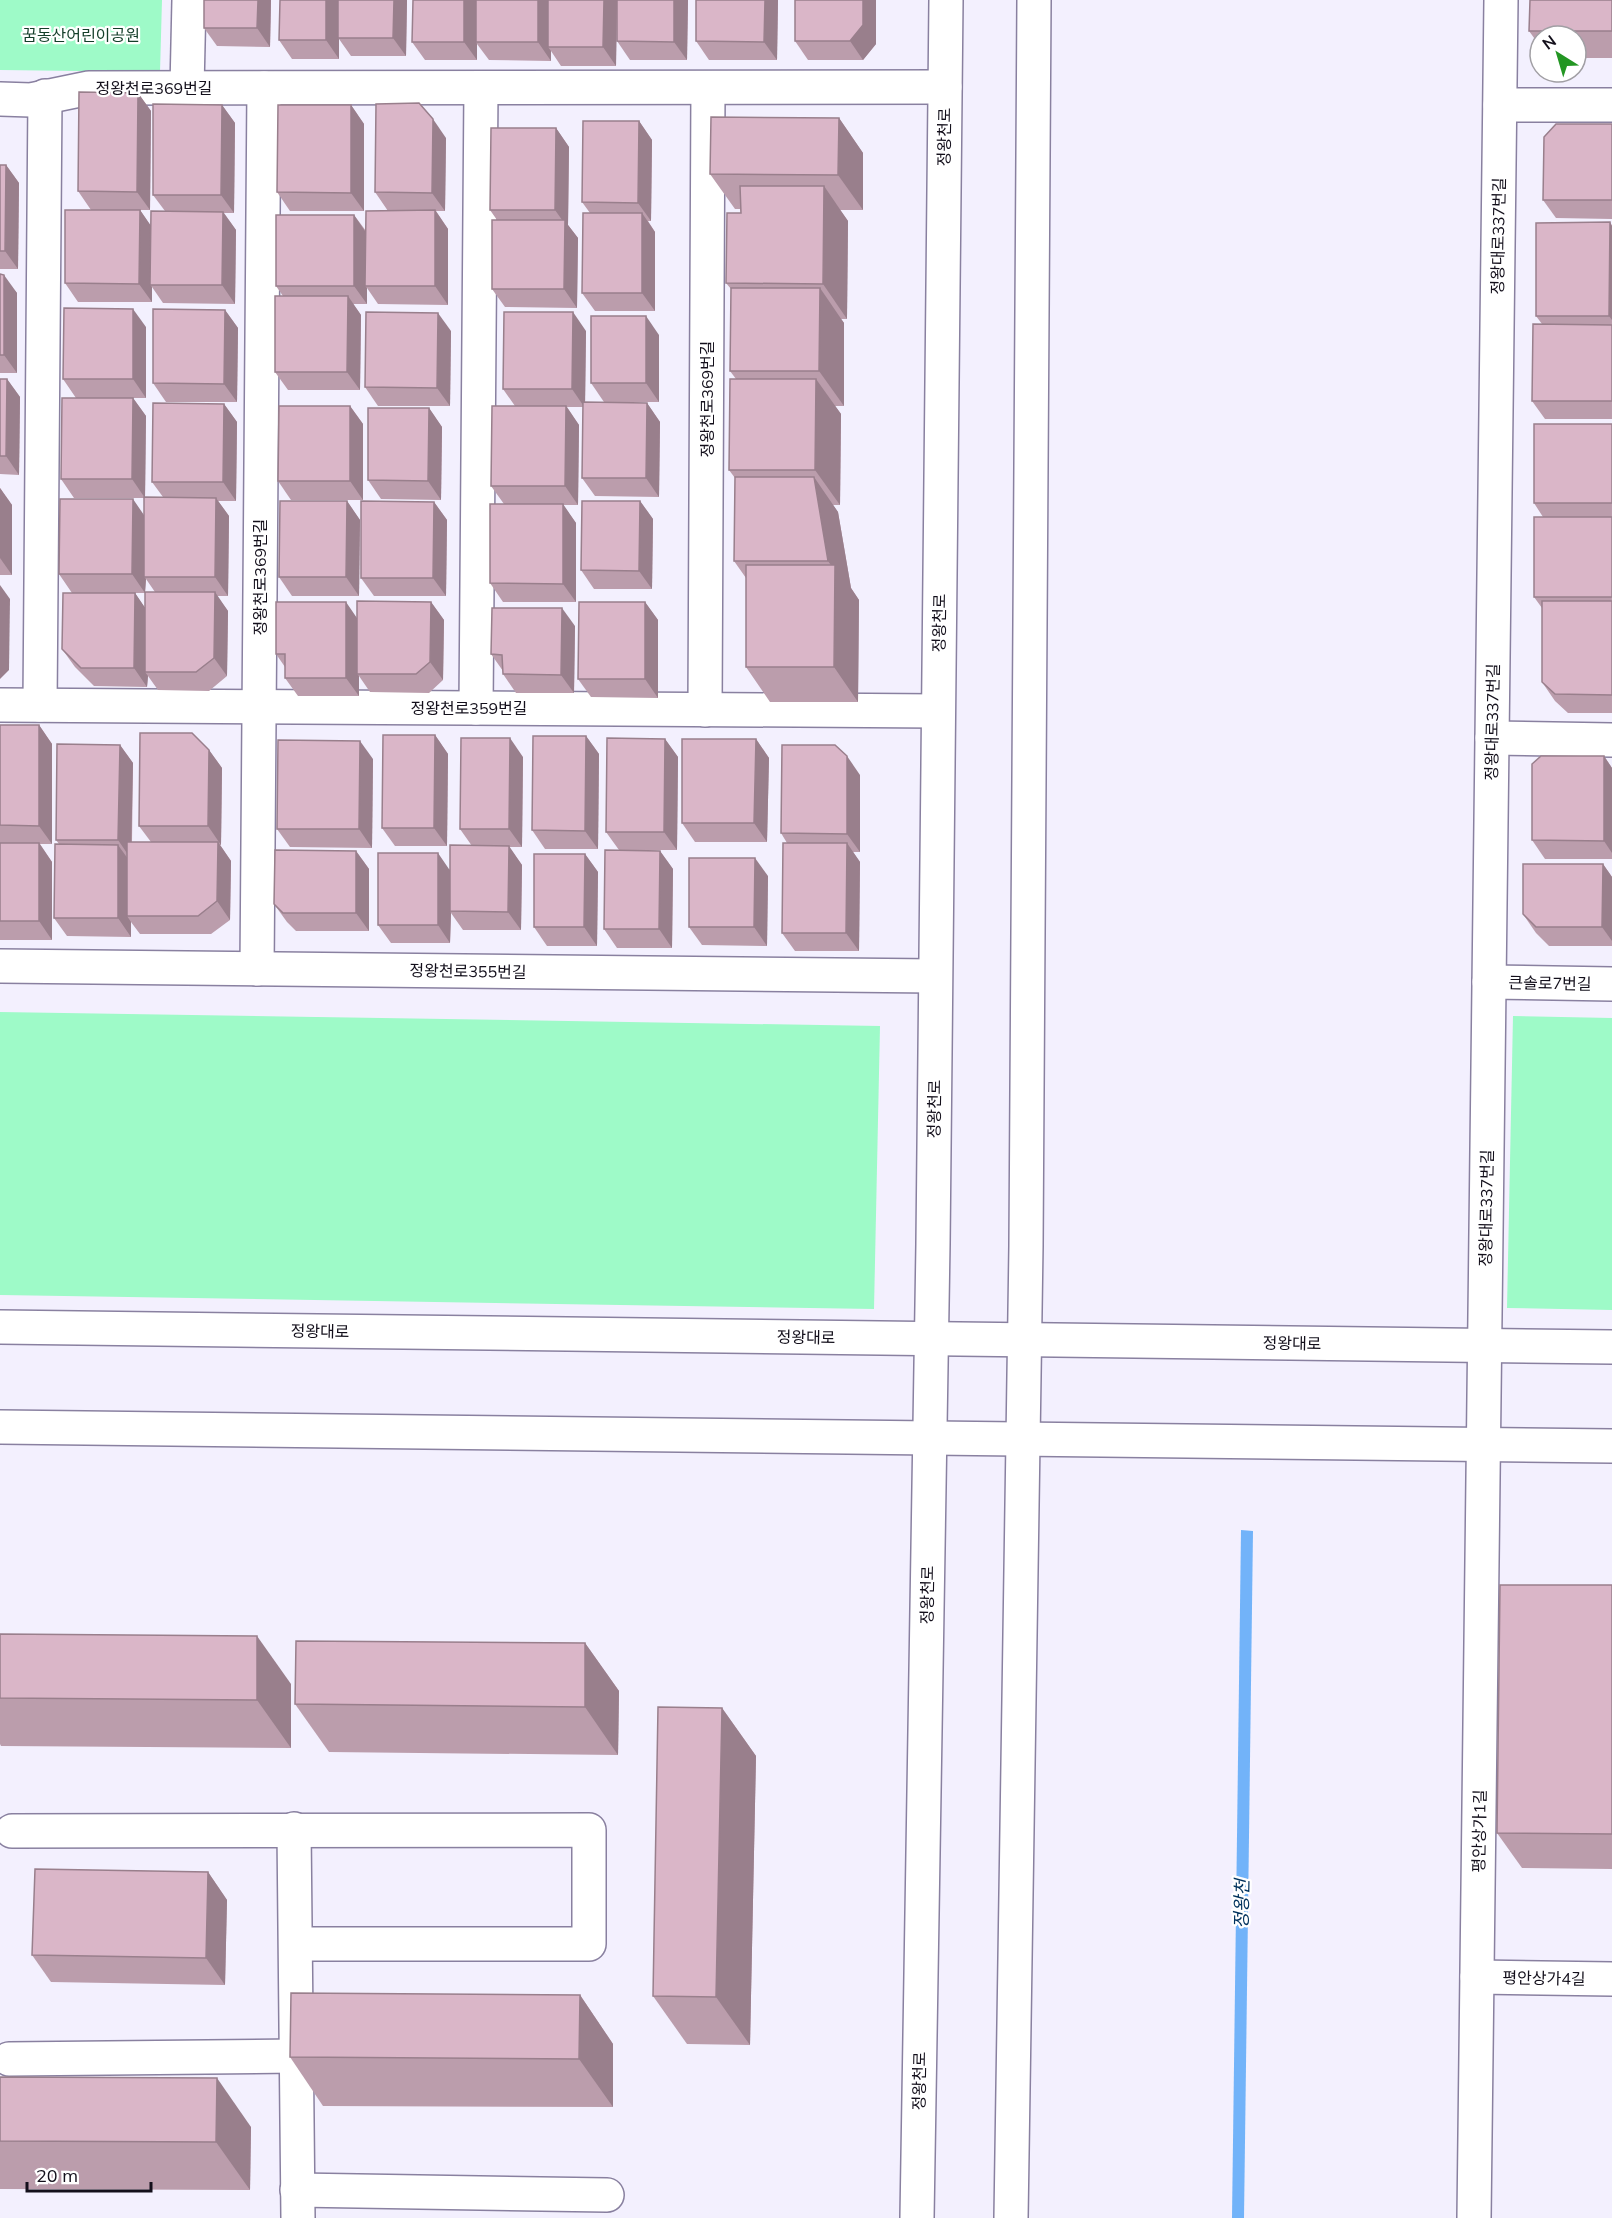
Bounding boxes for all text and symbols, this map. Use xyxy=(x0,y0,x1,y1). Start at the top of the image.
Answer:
north arrow xyxy=(1528,24,1588,84)
park label: 꿈동산어린이공원 xyxy=(22,25,140,45)
text: N xyxy=(1538,30,1560,54)
street label: 정왕천로369번길 xyxy=(95,78,213,98)
street label: 정왕천로 xyxy=(933,107,955,167)
street label: 정왕대로337번길 xyxy=(1487,177,1509,295)
street label: 정왕천로369번길 xyxy=(697,340,717,458)
street label: 정왕천로369번길 xyxy=(250,518,270,636)
street label: 정왕천로 xyxy=(928,593,950,653)
street label: 정왕대로337번길 xyxy=(1481,663,1503,781)
street label: 정왕천로359번길 xyxy=(410,698,528,718)
street label: 정왕천로355번길 xyxy=(409,960,527,982)
street label: 큰솔로7번길 xyxy=(1508,972,1592,994)
street label: 정왕천로 xyxy=(923,1079,945,1139)
street label: 정왕대로337번길 xyxy=(1475,1149,1497,1267)
street label: 정왕대로 xyxy=(290,1320,350,1342)
street label: 정왕대로 xyxy=(776,1326,836,1348)
street label: 정왕대로 xyxy=(1262,1332,1322,1354)
street label: 정왕천로 xyxy=(916,1565,938,1625)
street label: 평안상가1길 xyxy=(1468,1789,1490,1873)
water label: 정왕천 xyxy=(1230,1877,1253,1929)
street label: 평안상가4길 xyxy=(1502,1967,1586,1989)
street label: 정왕천로 xyxy=(908,2051,930,2111)
scale bar xyxy=(27,2155,152,2193)
text: 20 m xyxy=(36,2164,78,2187)

